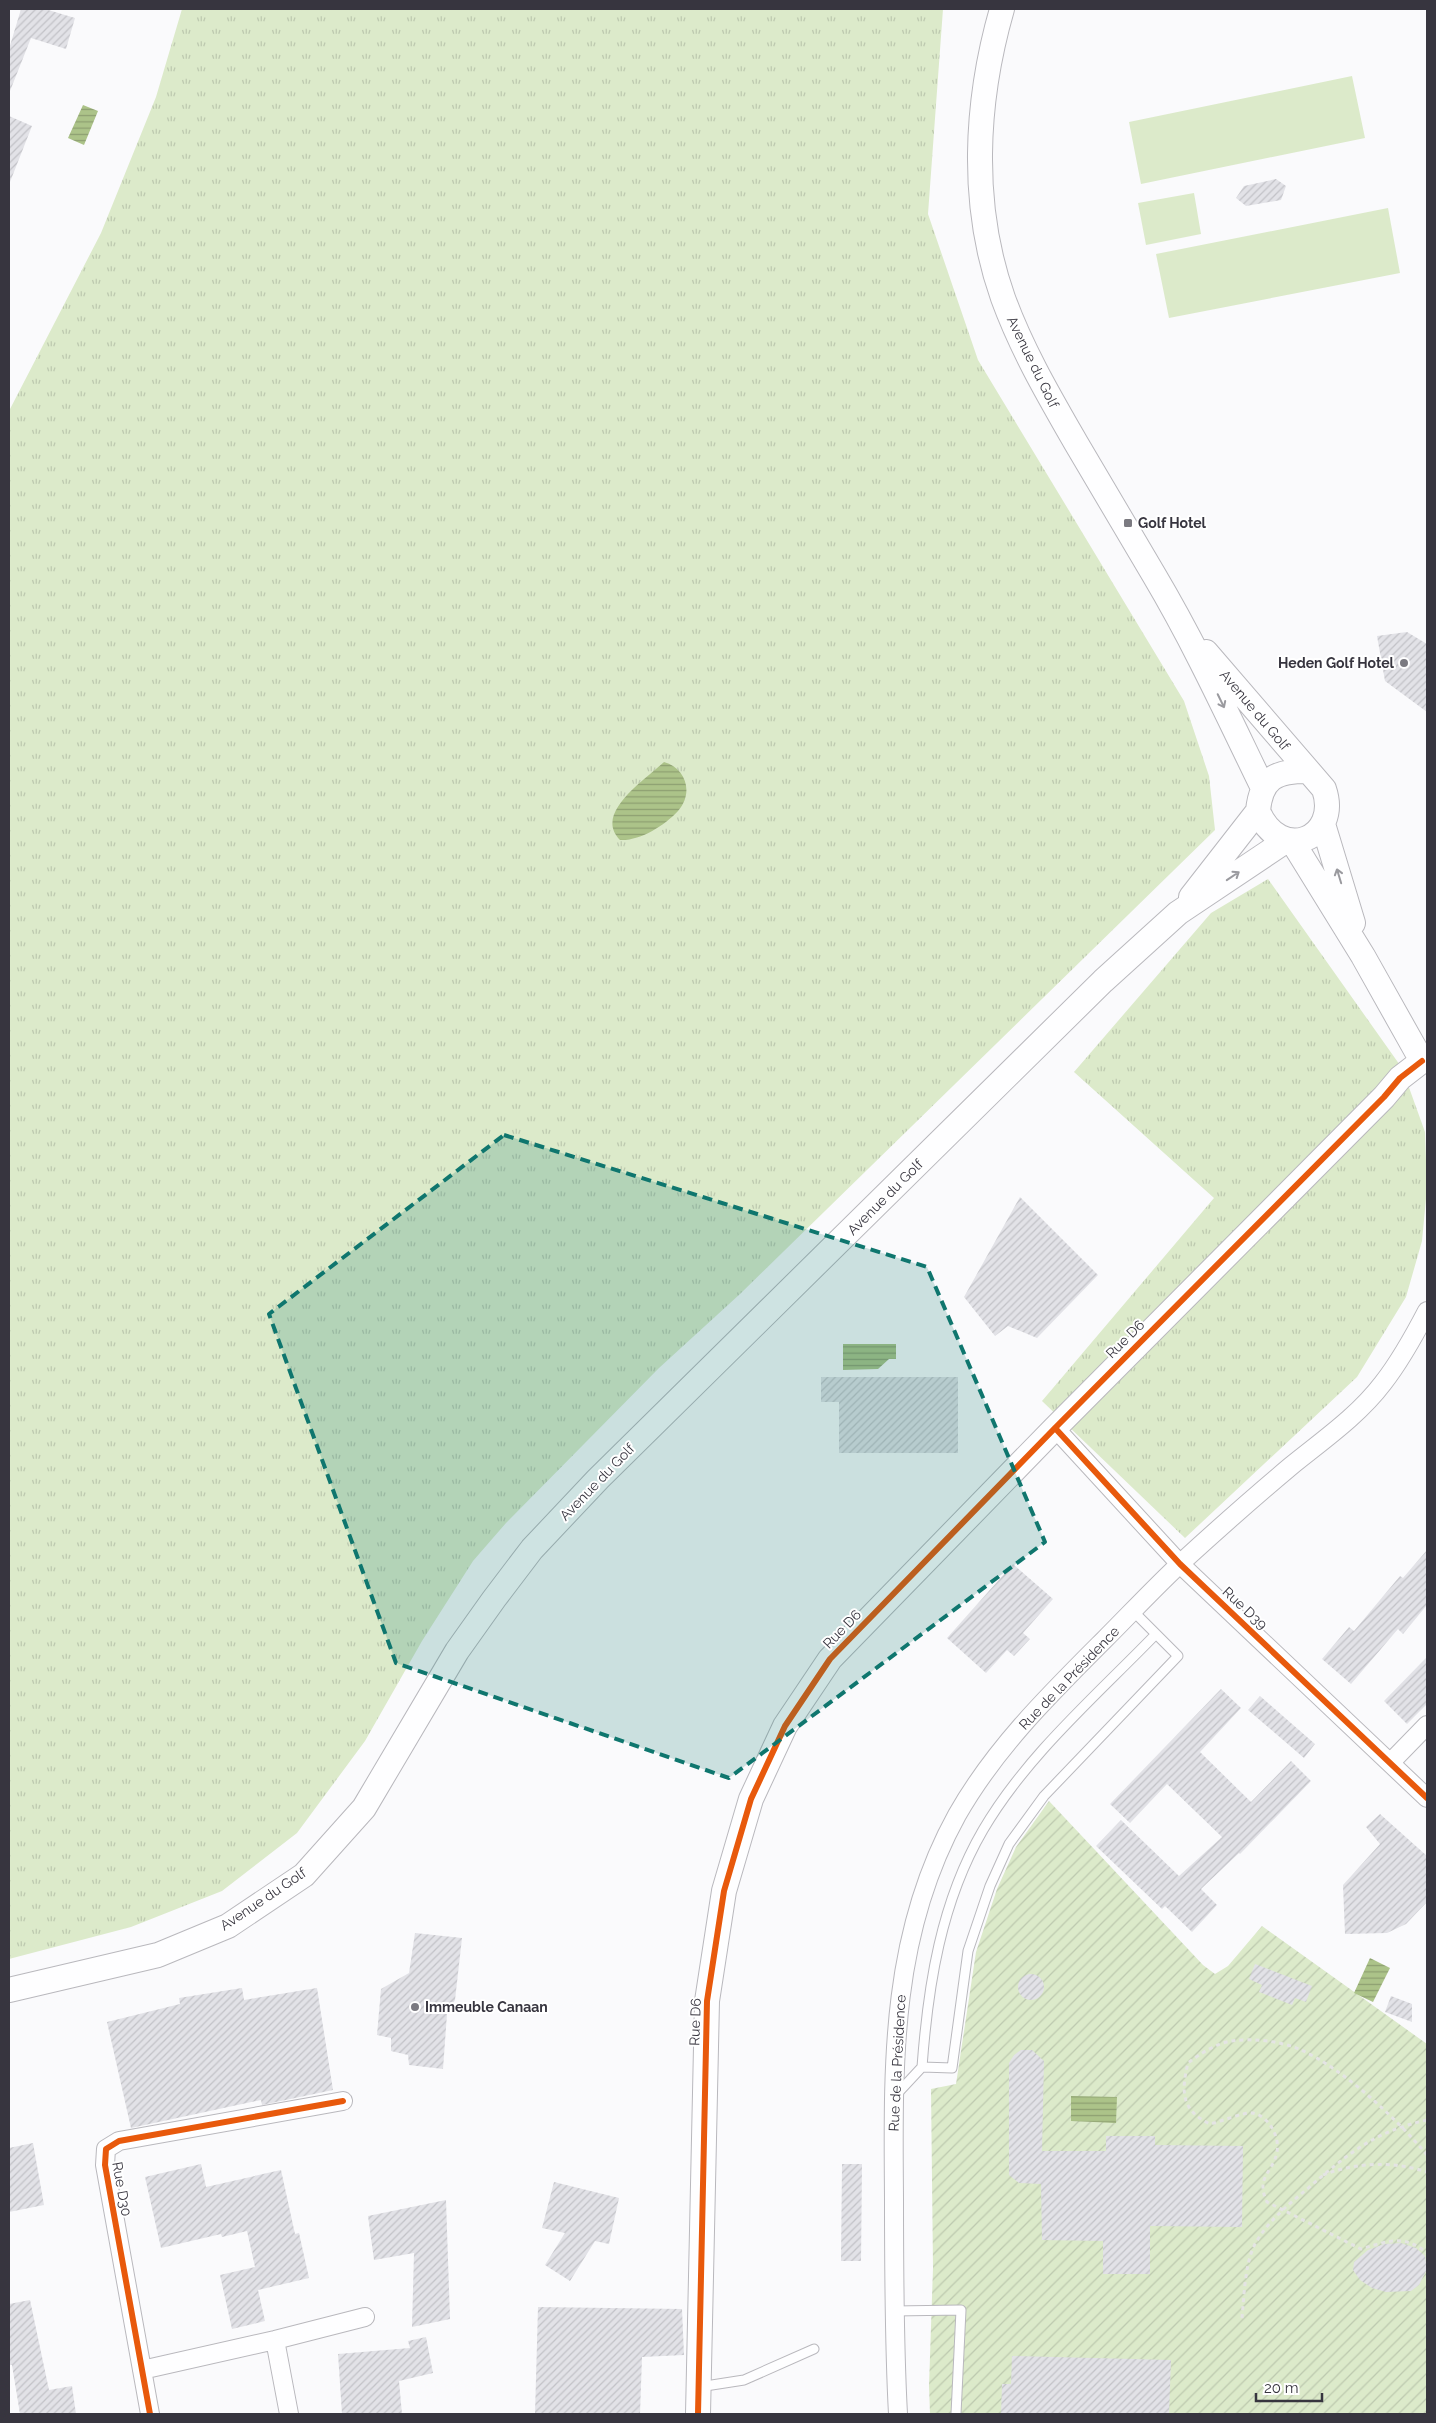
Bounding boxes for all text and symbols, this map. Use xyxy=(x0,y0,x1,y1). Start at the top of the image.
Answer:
street label: Avenue du Golf xyxy=(1004,314,1063,412)
place label: Golf Hotel xyxy=(1138,515,1207,531)
marker: Golf Hotel xyxy=(1122,517,1134,529)
place label: Heden Golf Hotel xyxy=(1278,655,1395,671)
marker: Heden Golf Hotel xyxy=(1398,657,1410,669)
street label: Avenue du Golf xyxy=(1217,667,1294,755)
one-way arrow xyxy=(1217,693,1226,708)
one-way arrow xyxy=(1333,868,1343,884)
one-way arrow xyxy=(1226,871,1240,881)
street label: Avenue du Golf xyxy=(844,1155,927,1238)
street label: Rue D6 xyxy=(1103,1317,1147,1361)
street label: Avenue du Golf xyxy=(556,1439,638,1524)
street label: Rue D39 xyxy=(1219,1583,1271,1633)
street label: Rue D6 xyxy=(820,1606,864,1652)
street label: Rue de la Présidence xyxy=(1016,1623,1122,1733)
street label: Avenue du Golf xyxy=(217,1864,310,1934)
street label: Rue de la Présidence xyxy=(885,1994,909,2132)
street label: Rue D6 xyxy=(686,1998,704,2046)
place label: Immeuble Canaan xyxy=(425,1999,548,2015)
marker: Immeuble Canaan xyxy=(409,2001,421,2013)
street label: Rue D30 xyxy=(109,2160,135,2218)
scale bar xyxy=(1256,2370,1322,2402)
text: 20 m xyxy=(1264,2379,1299,2397)

